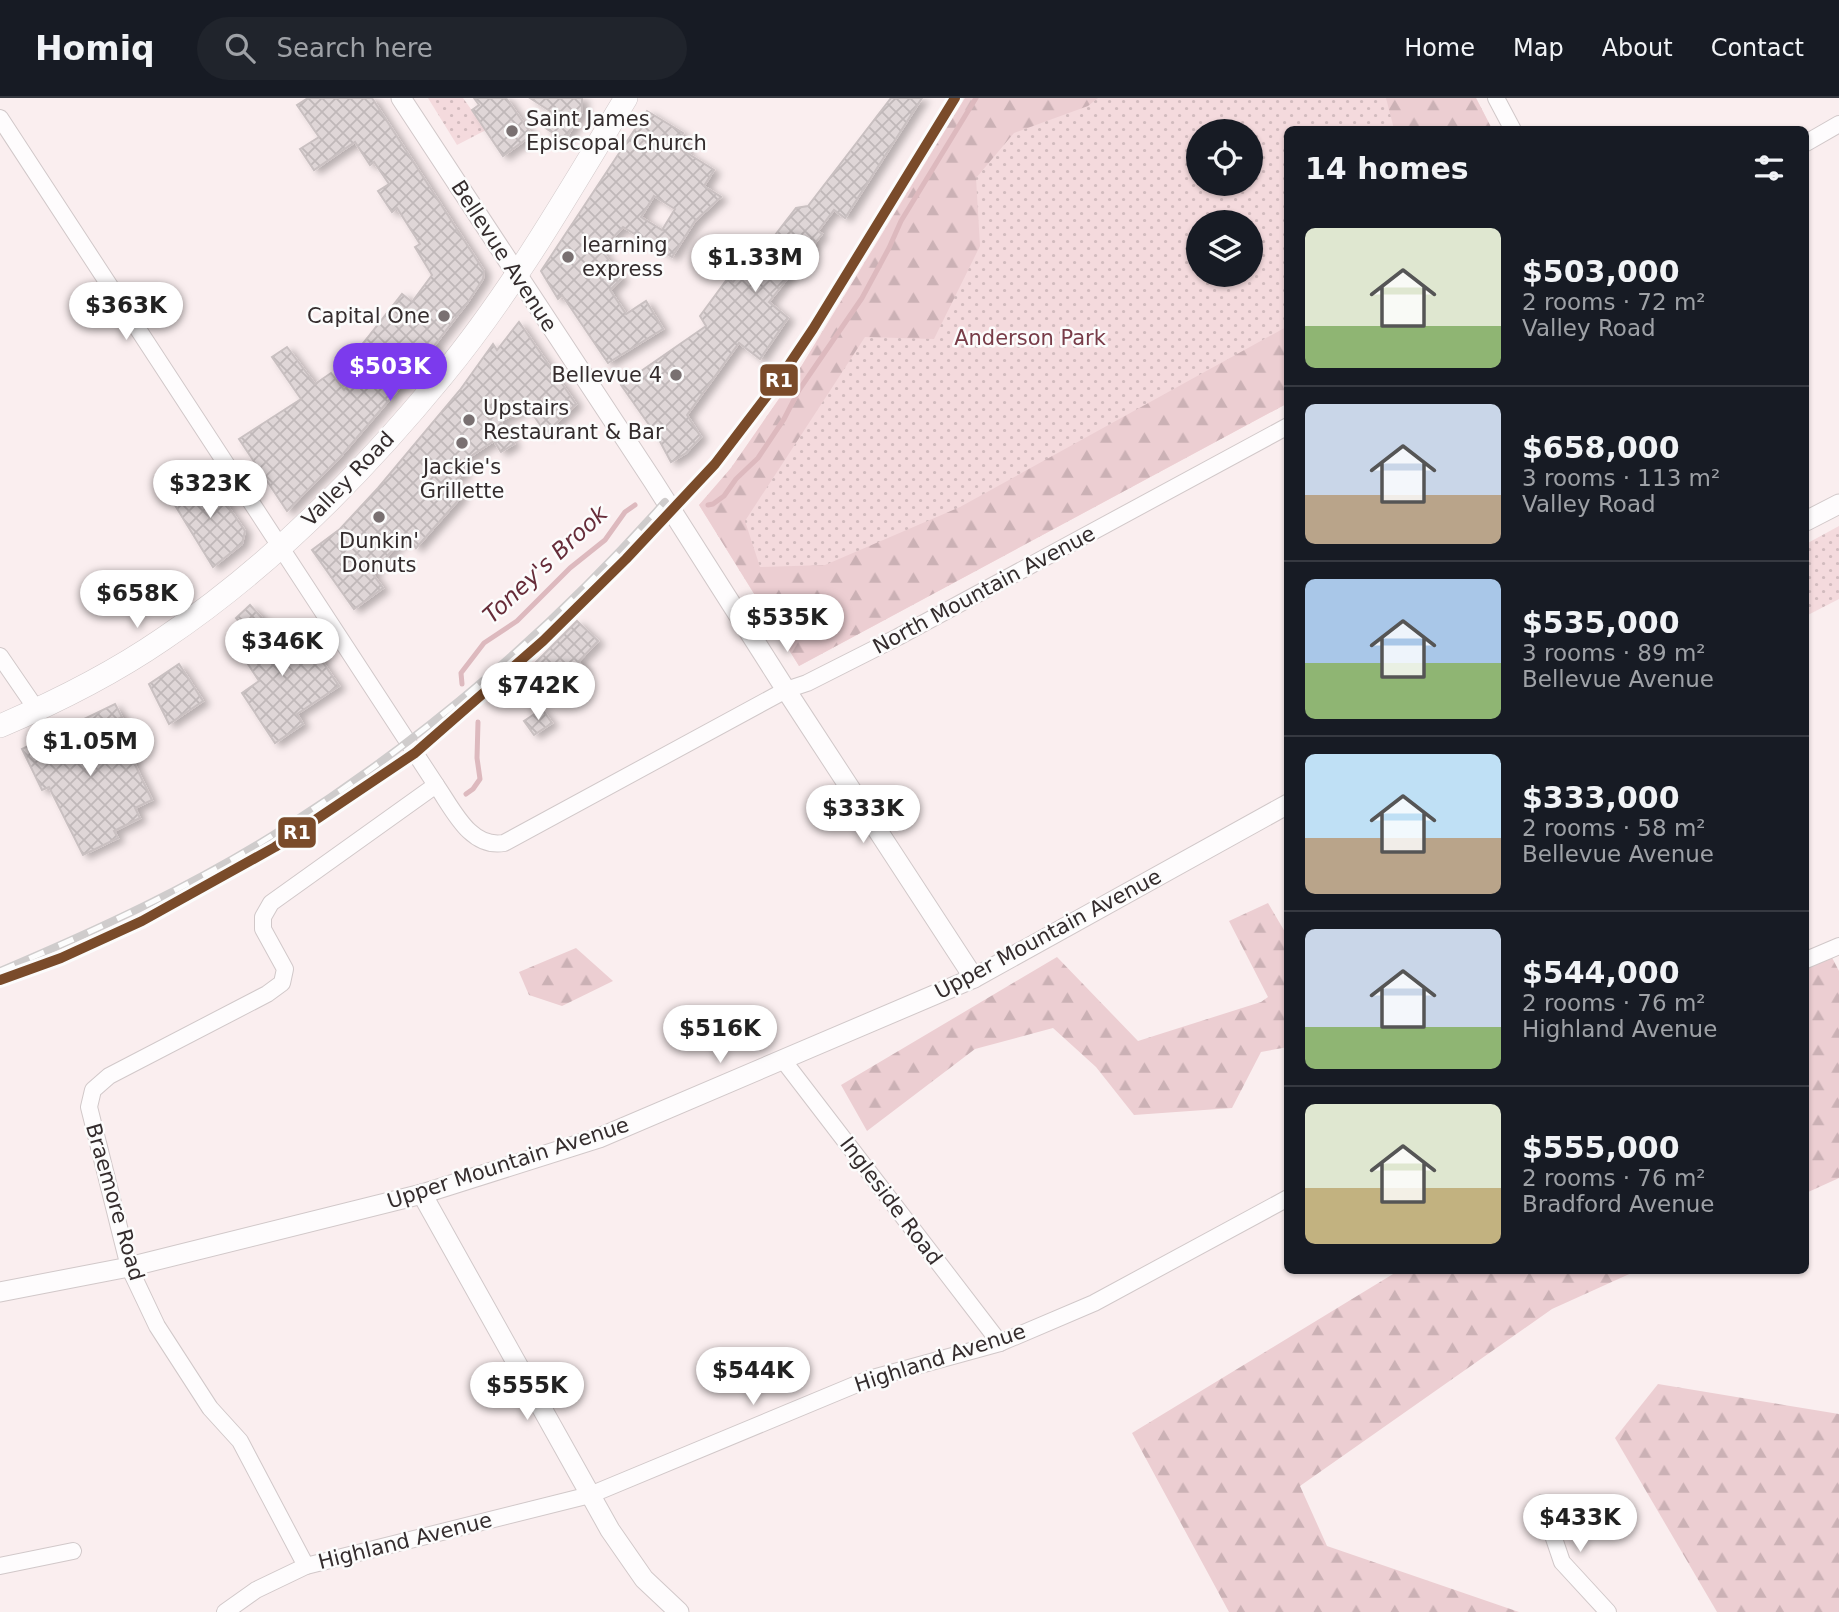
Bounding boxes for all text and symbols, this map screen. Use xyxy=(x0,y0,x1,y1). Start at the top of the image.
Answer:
search box xyxy=(197,17,687,80)
text: Homiq xyxy=(35,29,155,68)
icon: search xyxy=(221,29,259,67)
text: Search here xyxy=(277,33,433,63)
text: Home xyxy=(1404,34,1475,62)
text: Map xyxy=(1513,34,1564,62)
text: About xyxy=(1602,34,1673,62)
text: Contact xyxy=(1711,34,1804,62)
place label: Saint James Episcopal Church xyxy=(526,107,707,155)
map controls xyxy=(1186,119,1263,287)
button: locate xyxy=(1186,119,1263,196)
marker: Saint James Episcopal Church xyxy=(504,123,520,139)
icon: filters xyxy=(1750,149,1788,187)
text: 14 homes xyxy=(1305,151,1469,186)
street label: Bellevue Avenue xyxy=(446,176,562,336)
button: layers xyxy=(1186,210,1263,287)
place label: learning express xyxy=(582,233,668,281)
pin: $1.33M xyxy=(698,234,812,294)
text: $1.33M xyxy=(707,244,803,270)
marker: learning express xyxy=(560,249,576,265)
text: $503,000 xyxy=(1522,254,1680,289)
icon: home xyxy=(1361,256,1445,340)
pin: $363K xyxy=(77,282,175,342)
text: 2 rooms · 72 m² xyxy=(1522,289,1706,315)
text: $363K xyxy=(85,292,167,318)
place label: Capital One xyxy=(307,304,430,328)
marker: Capital One xyxy=(436,308,452,324)
text: Valley Road xyxy=(1522,315,1656,341)
park label: Anderson Park xyxy=(954,326,1107,350)
pin: $503K xyxy=(341,344,439,403)
text: $503K xyxy=(349,353,431,379)
place label: Bellevue 4 xyxy=(551,363,662,387)
line badge: R1 xyxy=(759,363,799,397)
marker: Bellevue 4 xyxy=(668,367,684,383)
text: R1 xyxy=(765,369,793,391)
place label: Upstairs Restaurant & Bar xyxy=(483,396,664,444)
marker: Upstairs Restaurant & Bar xyxy=(461,412,477,428)
street label: Valley Road xyxy=(297,427,399,531)
text: $658,000 xyxy=(1522,430,1680,465)
icon: home xyxy=(1361,432,1445,516)
marker: Jackie's Grillette xyxy=(454,435,470,451)
place label: Jackie's Grillette xyxy=(420,455,504,503)
pin: $323K xyxy=(161,460,259,520)
text: 3 rooms · 113 m² xyxy=(1522,465,1720,491)
text: $323K xyxy=(169,470,251,496)
text: Valley Road xyxy=(1522,491,1656,517)
water label: Toney's Brook xyxy=(478,499,614,628)
marker: Dunkin' Donuts xyxy=(371,509,387,525)
street label: North Mountain Avenue xyxy=(869,521,1099,659)
place label: Dunkin' Donuts xyxy=(339,529,419,577)
pin: $658K xyxy=(88,570,186,630)
text: $658K xyxy=(96,580,178,606)
pin: $535K xyxy=(738,594,836,654)
text: $535K xyxy=(746,604,828,630)
text: $535,000 xyxy=(1522,605,1680,640)
icon: home xyxy=(1361,607,1445,691)
pin: $346K xyxy=(233,618,331,678)
text: $346K xyxy=(241,628,323,654)
text: 3 rooms · 89 m² xyxy=(1522,640,1706,666)
pin: $742K xyxy=(489,662,587,722)
text: Bellevue Avenue xyxy=(1522,666,1714,692)
text: $742K xyxy=(497,672,579,698)
pin: $1.05M xyxy=(33,718,147,778)
text: $1.05M xyxy=(42,728,138,754)
text: $333,000 xyxy=(1522,780,1680,815)
icon: home xyxy=(1361,782,1445,866)
pin: $333K xyxy=(814,786,912,845)
text: $333K xyxy=(822,795,904,821)
text: 2 rooms · 58 m² xyxy=(1522,815,1706,841)
line badge: R1 xyxy=(277,816,317,849)
text: R1 xyxy=(283,821,311,843)
text: Bellevue Avenue xyxy=(1522,841,1714,867)
street label: Upper Mountain Avenue xyxy=(931,864,1165,1004)
text: $544,000 xyxy=(1522,955,1680,990)
icon: home xyxy=(1361,957,1445,1041)
text: 2 rooms · 76 m² xyxy=(1522,990,1706,1016)
pin: $516K xyxy=(671,1006,769,1065)
text: $516K xyxy=(679,1015,761,1041)
text: Highland Avenue xyxy=(1522,1016,1717,1042)
street label: Upper Mountain Avenue xyxy=(384,1113,632,1213)
street label: Braemore Road xyxy=(81,1121,149,1283)
text: $555,000 xyxy=(1522,1130,1680,1165)
street label: Ingleside Road xyxy=(835,1132,947,1270)
icon: home xyxy=(1361,1132,1445,1216)
text: 2 rooms · 76 m² xyxy=(1522,1165,1706,1191)
text: Bradford Avenue xyxy=(1522,1191,1715,1217)
street label: Highland Avenue xyxy=(851,1319,1029,1397)
pin: $544K xyxy=(704,1348,802,1407)
text: $544K xyxy=(712,1357,794,1383)
pin: $555K xyxy=(478,1362,576,1422)
text: $555K xyxy=(486,1372,568,1398)
pin: $433K xyxy=(1531,1494,1629,1554)
text: $433K xyxy=(1539,1504,1621,1530)
street label: Highland Avenue xyxy=(316,1508,494,1574)

